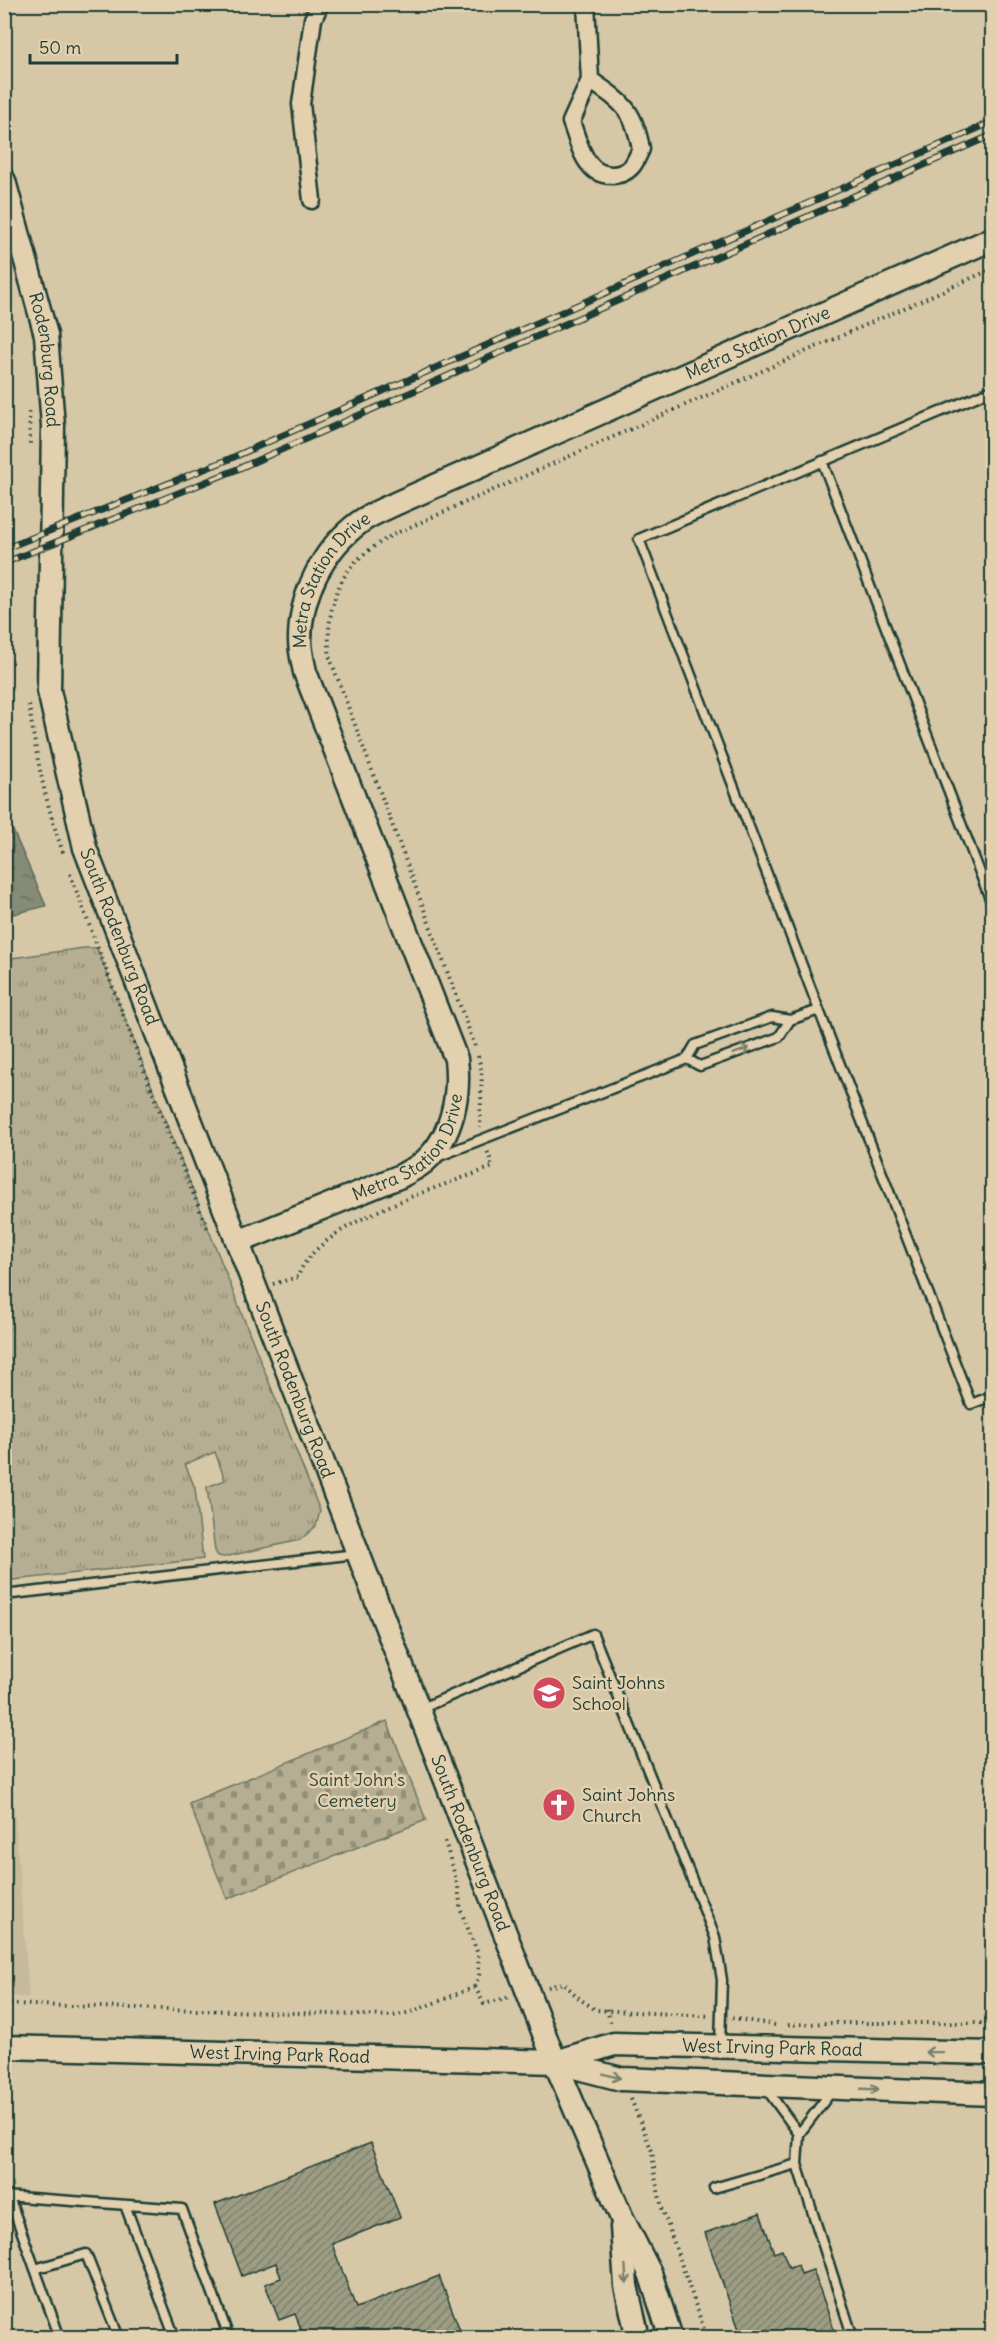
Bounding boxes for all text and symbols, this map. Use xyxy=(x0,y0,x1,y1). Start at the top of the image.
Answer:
scale bar xyxy=(30,27,177,65)
text: 50 m xyxy=(39,36,81,59)
street label: Rodenburg Road xyxy=(24,290,65,428)
street label: Metra Station Drive xyxy=(682,300,833,385)
street label: Metra Station Drive xyxy=(288,506,374,649)
street label: South Rodenburg Road xyxy=(75,845,165,1028)
one-way arrow xyxy=(731,1045,750,1056)
street label: Metra Station Drive xyxy=(349,1092,467,1206)
street label: South Rodenburg Road xyxy=(251,1298,340,1482)
place label: Saint Johns School xyxy=(572,1671,665,1715)
school or university icon: Saint Johns School xyxy=(531,1675,567,1711)
street label: South Rodenburg Road xyxy=(426,1751,515,1935)
park label: Saint John's Cemetery xyxy=(309,1768,405,1812)
place label: Saint Johns Church xyxy=(582,1783,675,1827)
church icon: Saint Johns Church xyxy=(541,1787,577,1823)
street label: West Irving Park Road xyxy=(682,2034,863,2061)
street label: West Irving Park Road xyxy=(189,2040,371,2068)
one-way arrow xyxy=(925,2046,945,2057)
one-way arrow xyxy=(602,2071,621,2083)
one-way arrow xyxy=(859,2083,879,2094)
one-way arrow xyxy=(620,2264,631,2284)

